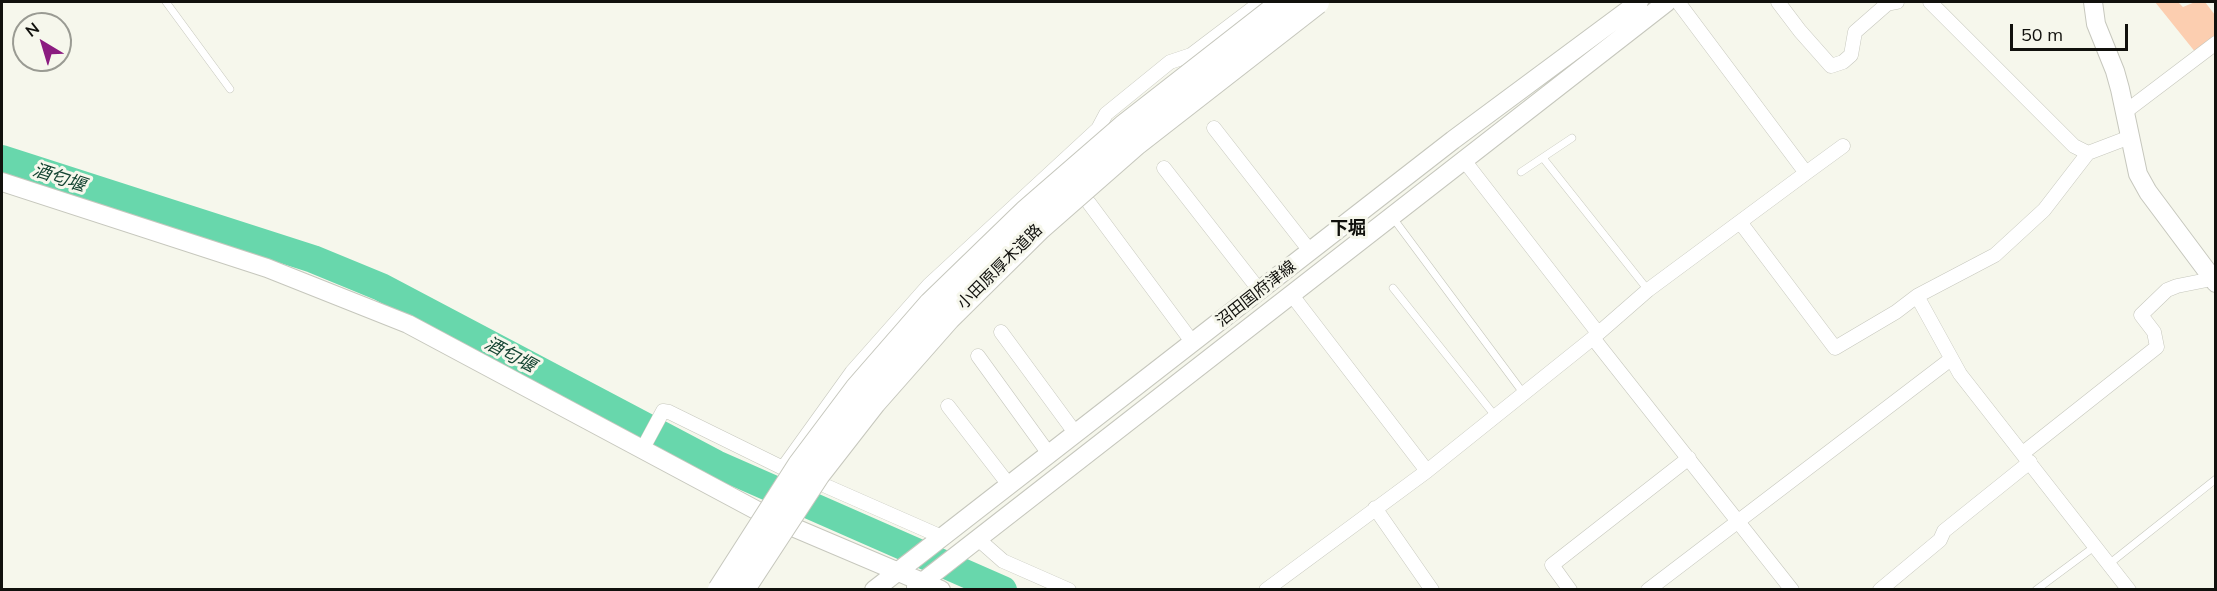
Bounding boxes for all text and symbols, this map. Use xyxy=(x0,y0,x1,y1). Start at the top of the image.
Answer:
north arrow xyxy=(12,12,72,72)
scale bar xyxy=(2013,12,2132,50)
text: N xyxy=(21,18,43,41)
text: 50 m xyxy=(2021,23,2063,46)
water label: 酒匂堰 xyxy=(30,159,88,197)
district label: 下堀 xyxy=(1330,218,1366,240)
street label: 小田原厚木道路 xyxy=(954,221,1046,313)
street label: 沼田国府津線 xyxy=(1212,257,1300,331)
water label: 酒匂堰 xyxy=(481,333,539,377)

